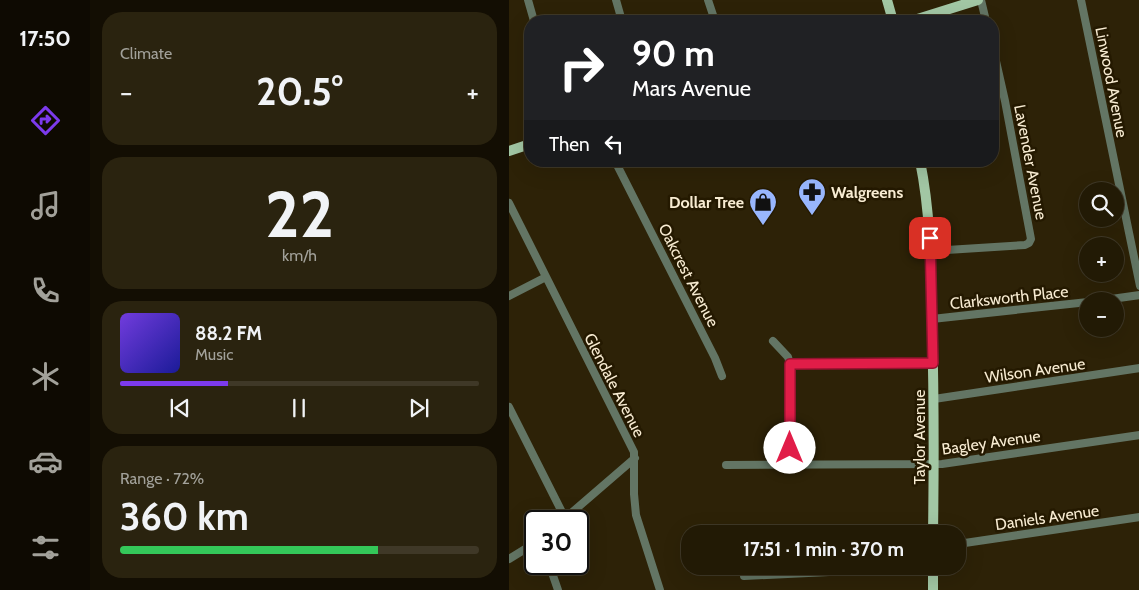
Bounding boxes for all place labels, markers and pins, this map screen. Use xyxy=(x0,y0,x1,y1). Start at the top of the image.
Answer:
pharmacy icon: Walgreens xyxy=(797,177,827,216)
place label: Walgreens xyxy=(831,183,903,202)
shop icon: Dollar Tree xyxy=(748,187,778,226)
place label: Dollar Tree xyxy=(669,193,744,212)
pin xyxy=(909,217,951,259)

